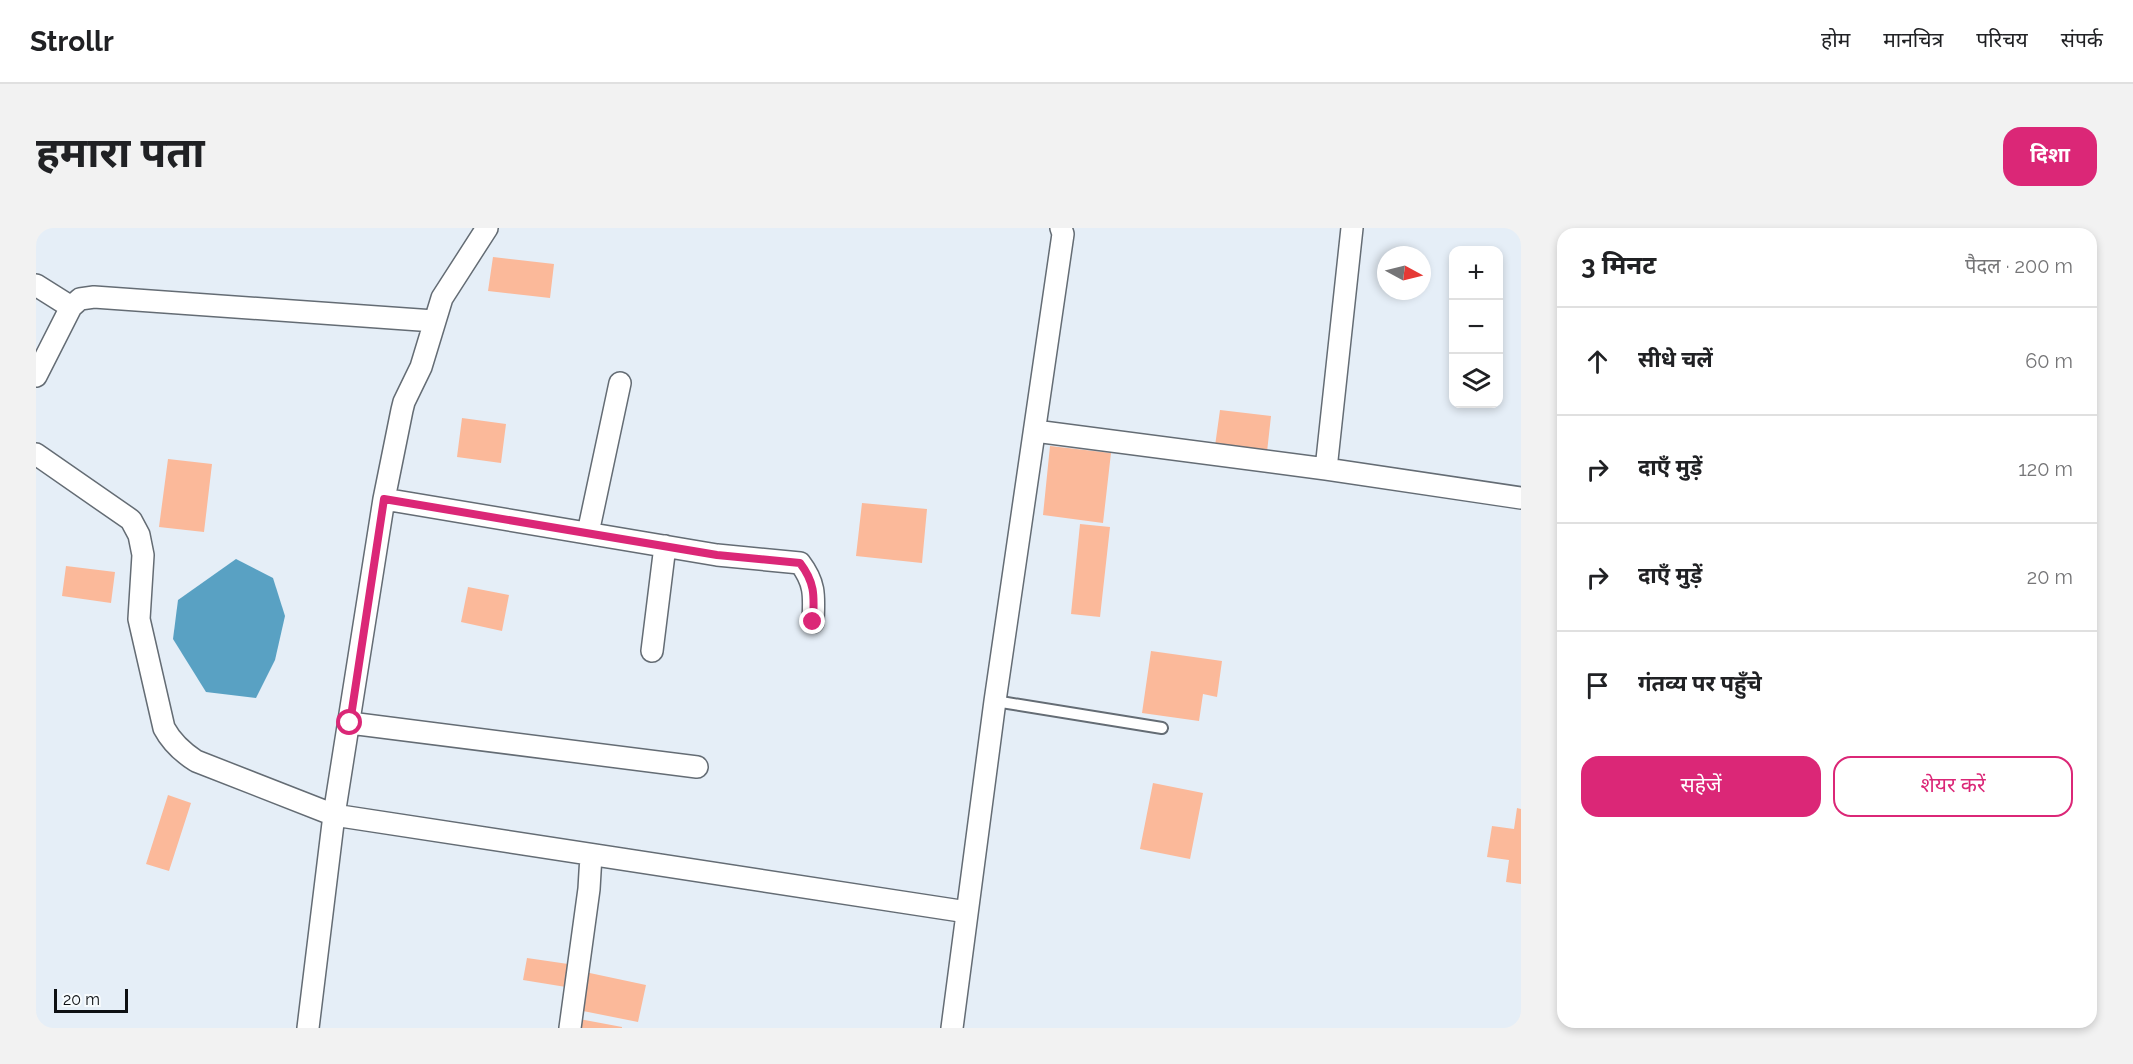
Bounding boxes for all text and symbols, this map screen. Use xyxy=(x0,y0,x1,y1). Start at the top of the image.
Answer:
text: Strollr xyxy=(30,25,114,58)
text: होम xyxy=(1821,27,1850,52)
text: मानचित्र xyxy=(1883,27,1943,52)
text: परिचय xyxy=(1976,27,2028,52)
text: संपर्क xyxy=(2061,27,2103,52)
button: दिशा xyxy=(2003,127,2097,186)
text: हमारा पता xyxy=(36,128,205,177)
north arrow xyxy=(1377,246,1431,300)
map controls xyxy=(1449,246,1503,408)
button: + xyxy=(1449,246,1503,300)
text: 3 मिनट xyxy=(1581,250,1656,280)
text: पैदल · 200 m xyxy=(1965,254,2073,278)
button: − xyxy=(1449,300,1503,354)
icon: ahead xyxy=(1581,345,1614,378)
text: सीधे चलें xyxy=(1638,346,1713,372)
text: 60 m xyxy=(2025,349,2073,373)
button: layers xyxy=(1449,354,1503,408)
icon: right xyxy=(1581,453,1614,486)
text: दाएँ मुड़ें xyxy=(1638,454,1702,480)
text: 120 m xyxy=(2018,457,2073,481)
icon: right xyxy=(1581,561,1614,594)
text: दाएँ मुड़ें xyxy=(1638,562,1702,588)
text: 20 m xyxy=(2027,565,2073,589)
route end xyxy=(799,608,825,634)
icon: arrive xyxy=(1581,669,1614,702)
text: गंतव्य पर पहुँचे xyxy=(1638,670,1762,696)
route start xyxy=(336,709,362,735)
button: सहेजें xyxy=(1581,756,1821,817)
button: शेयर करें xyxy=(1833,756,2073,817)
scale bar xyxy=(54,986,128,1014)
text: 20 m xyxy=(63,990,100,1009)

